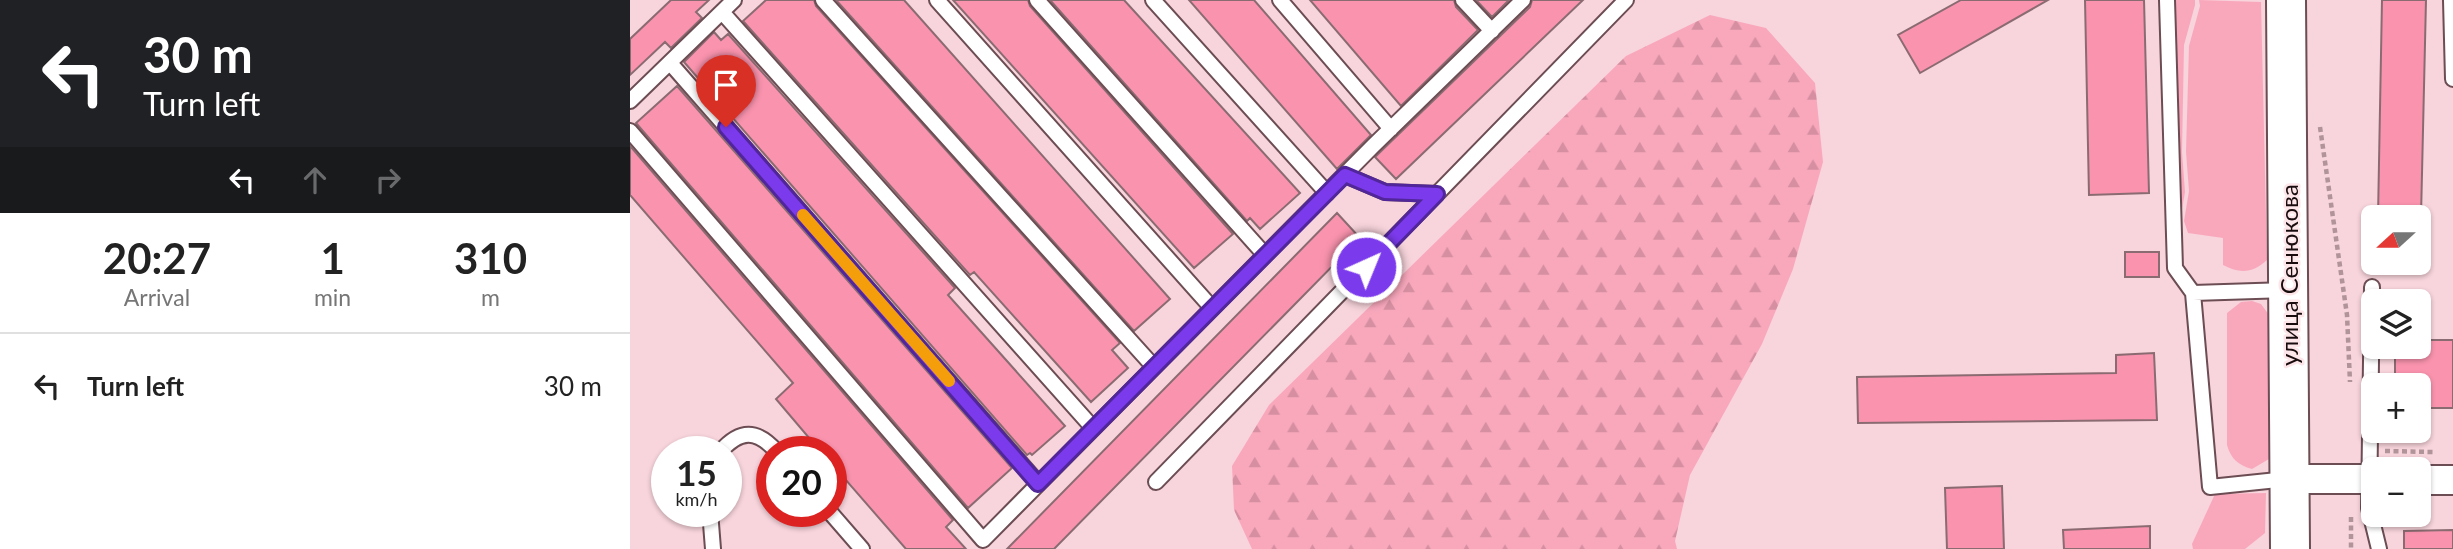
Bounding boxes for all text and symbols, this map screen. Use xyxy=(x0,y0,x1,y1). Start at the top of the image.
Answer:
text: 30 m xyxy=(143,25,253,83)
icon: left xyxy=(28,28,119,119)
pin xyxy=(696,55,756,127)
icon: arrive xyxy=(707,66,745,104)
text: Turn left xyxy=(143,84,260,123)
icon: left xyxy=(223,161,261,199)
icon: ahead xyxy=(296,161,334,199)
icon: right xyxy=(369,161,407,199)
street label: улица Сенюкова xyxy=(2274,184,2303,366)
north arrow xyxy=(2361,205,2431,275)
map controls xyxy=(2361,205,2431,527)
position arrow xyxy=(1329,230,1403,304)
text: 20:27 xyxy=(103,233,211,283)
text: 1 xyxy=(320,233,345,283)
text: 310 xyxy=(454,233,527,283)
text: Arrival xyxy=(124,283,190,311)
text: min xyxy=(314,283,351,311)
text: m xyxy=(481,283,500,311)
button: layers xyxy=(2361,289,2431,359)
icon: left xyxy=(28,367,66,405)
text: Turn left xyxy=(87,370,184,402)
text: 30 m xyxy=(544,370,602,402)
button: + xyxy=(2361,373,2431,443)
speed limit sign: 20 xyxy=(756,436,847,527)
text: 15 xyxy=(676,451,717,493)
button: − xyxy=(2361,457,2431,527)
text: km/h xyxy=(675,488,718,510)

